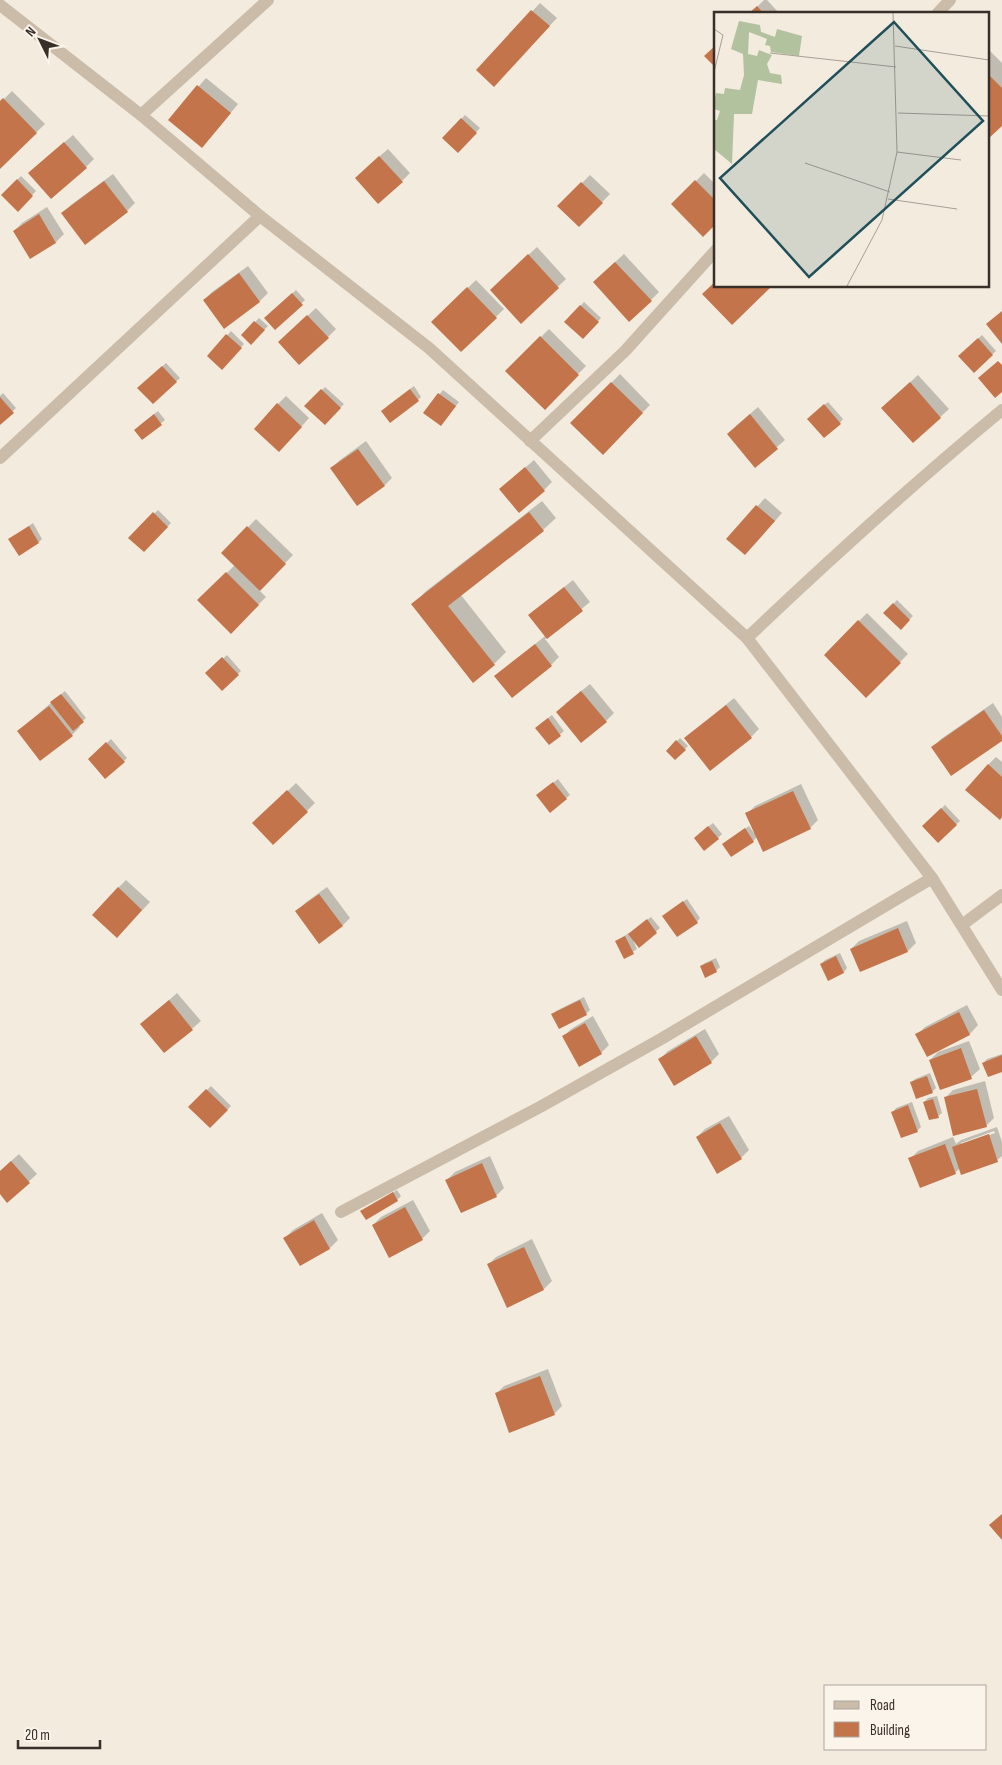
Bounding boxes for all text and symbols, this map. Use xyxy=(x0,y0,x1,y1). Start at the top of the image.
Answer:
inset map xyxy=(714,12,990,288)
north arrow xyxy=(15,15,65,65)
text: N xyxy=(22,23,40,40)
legend xyxy=(824,1685,987,1750)
text: Road xyxy=(870,1696,895,1715)
scale bar xyxy=(18,1718,100,1750)
text: Building xyxy=(870,1721,910,1740)
text: 20 m xyxy=(25,1726,50,1745)

